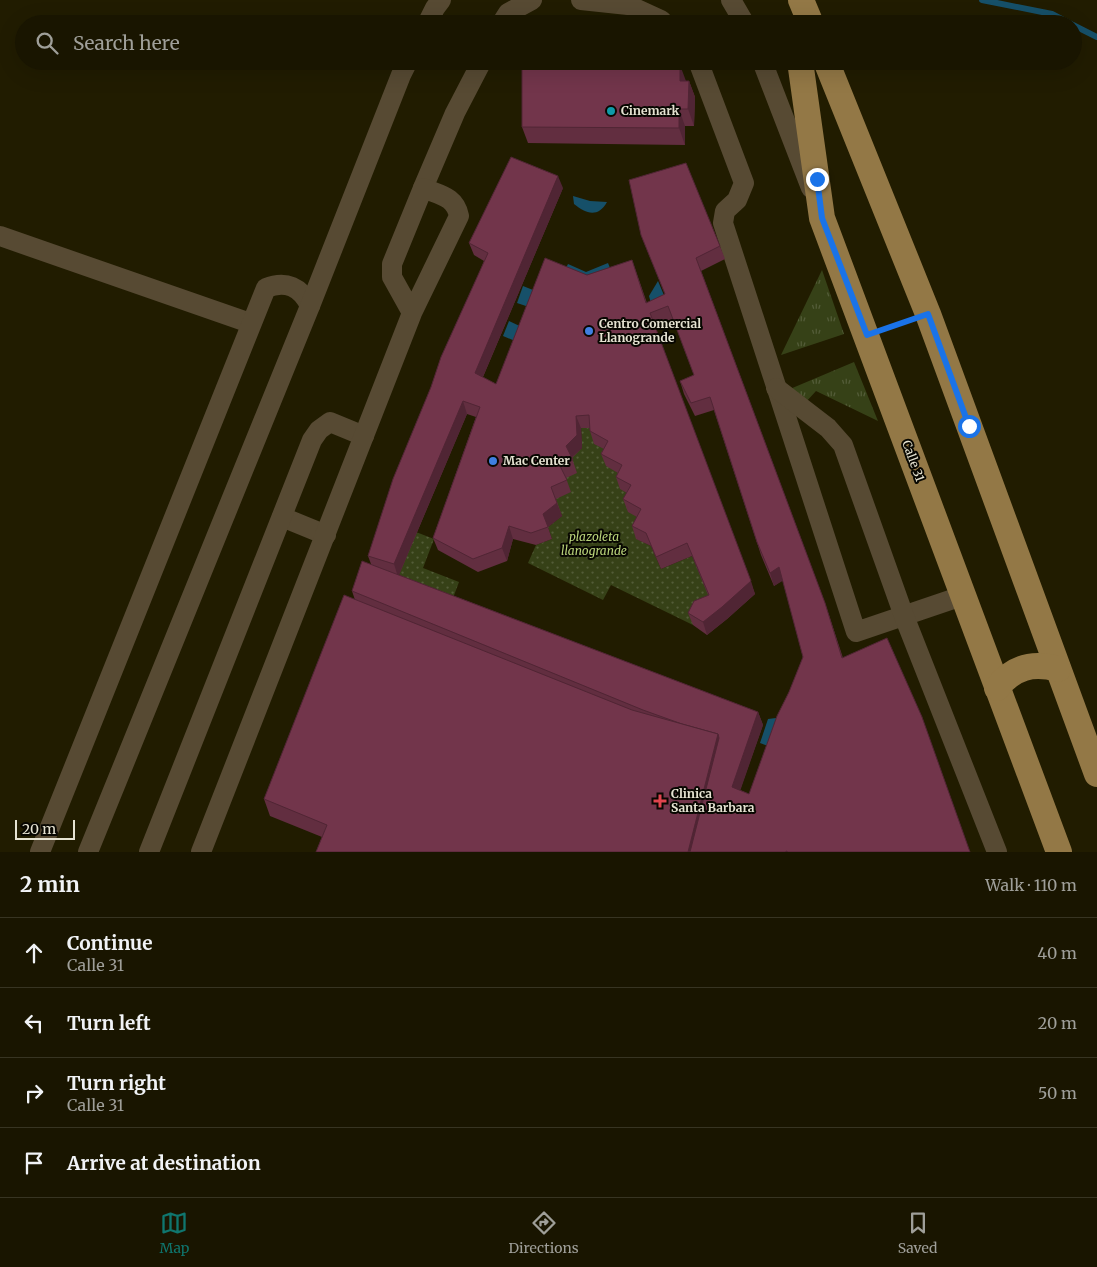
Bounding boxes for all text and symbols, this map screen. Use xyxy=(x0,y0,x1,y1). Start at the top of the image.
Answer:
search box xyxy=(15,15,1082,70)
icon: search xyxy=(33,29,61,57)
text: Search here xyxy=(73,31,180,55)
place label: Cinemark xyxy=(621,103,680,118)
marker: Cinemark xyxy=(605,105,617,117)
route end xyxy=(806,168,829,191)
place label: Centro Comercial Llanogrande xyxy=(599,316,701,345)
marker: Centro Comercial Llanogrande xyxy=(583,325,595,337)
route start xyxy=(958,415,981,438)
street label: Calle 31 xyxy=(899,438,928,484)
place label: Mac Center xyxy=(503,453,570,468)
marker: Mac Center xyxy=(487,455,499,467)
park label: plazoleta llanogrande xyxy=(561,529,627,558)
place label: Clinica Santa Barbara xyxy=(671,786,755,815)
marker: Clinica Santa Barbara xyxy=(653,794,667,808)
scale bar xyxy=(15,817,75,840)
text: 20 m xyxy=(22,820,56,838)
text: 2 min xyxy=(20,871,80,898)
text: Walk · 110 m xyxy=(985,875,1077,895)
text: Continue xyxy=(67,931,153,955)
icon: ahead xyxy=(20,939,48,967)
text: 40 m xyxy=(1037,943,1077,963)
text: Calle 31 xyxy=(67,955,124,975)
icon: left xyxy=(20,1009,48,1037)
text: Turn left xyxy=(67,1011,151,1035)
text: 20 m xyxy=(1038,1013,1077,1033)
text: Turn right xyxy=(67,1071,166,1095)
icon: right xyxy=(20,1079,48,1107)
text: 50 m xyxy=(1038,1083,1077,1103)
text: Calle 31 xyxy=(67,1095,124,1115)
icon: arrive xyxy=(20,1149,48,1177)
text: Arrive at destination xyxy=(67,1151,261,1175)
tab: Map xyxy=(160,1209,189,1257)
tab: Directions xyxy=(509,1209,579,1257)
tab: Saved xyxy=(898,1209,937,1257)

